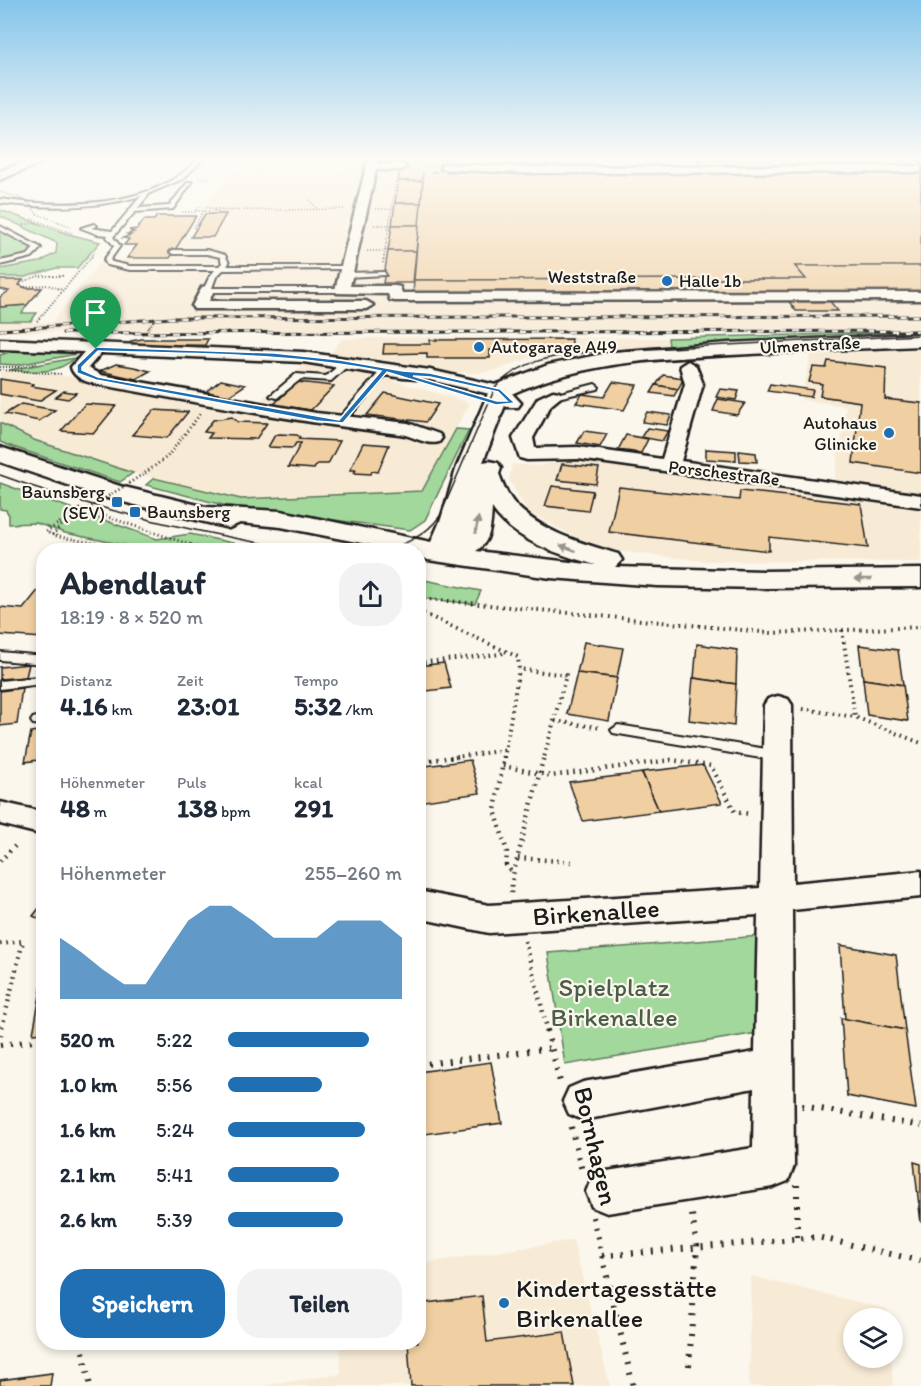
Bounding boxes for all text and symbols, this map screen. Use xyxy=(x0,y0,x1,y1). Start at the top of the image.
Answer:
street label: Weststraße xyxy=(548,266,636,288)
place label: Halle 1b xyxy=(679,270,741,292)
marker: Halle 1b xyxy=(660,274,674,288)
pin xyxy=(70,287,121,349)
icon: arrive xyxy=(79,296,112,329)
street label: Ulmenstraße xyxy=(759,331,861,359)
place label: Autogarage A49 xyxy=(491,336,617,358)
marker: Autogarage A49 xyxy=(472,340,486,354)
place label: Autohaus Glinicke xyxy=(803,412,877,455)
marker: Autohaus Glinicke xyxy=(882,426,896,440)
street label: Porschestraße xyxy=(667,455,781,491)
place label: Baunsberg (SEV) xyxy=(22,481,106,524)
marker: Baunsberg (SEV) xyxy=(110,495,124,509)
place label: Baunsberg xyxy=(147,501,231,523)
marker: Baunsberg xyxy=(128,505,142,519)
one-way arrow xyxy=(472,515,481,534)
one-way arrow xyxy=(559,542,577,552)
text: Abendlauf xyxy=(60,563,206,602)
button: share xyxy=(339,563,402,626)
one-way arrow xyxy=(853,574,872,584)
text: 18:19 · 8 × 520 m xyxy=(60,605,203,629)
text: Distanz xyxy=(60,671,112,690)
text: Zeit xyxy=(177,671,204,690)
text: Tempo xyxy=(294,671,339,690)
text: 4.16 xyxy=(60,690,108,722)
text: 23:01 xyxy=(177,690,239,722)
text: 5:32 xyxy=(294,690,342,722)
text: km xyxy=(108,700,133,719)
text: /km xyxy=(342,700,373,719)
text: Höhenmeter xyxy=(60,773,145,792)
text: Puls xyxy=(177,773,207,792)
text: kcal xyxy=(294,773,322,792)
text: 48 xyxy=(60,792,90,824)
text: 138 xyxy=(177,792,217,824)
text: 291 xyxy=(294,792,333,824)
text: m xyxy=(90,802,107,821)
text: bpm xyxy=(217,802,251,821)
text: Höhenmeter xyxy=(60,861,166,885)
text: 255–260 m xyxy=(305,861,402,885)
street label: Birkenallee xyxy=(531,892,661,932)
park label: Spielplatz Birkenallee xyxy=(550,971,678,1033)
text: 520 m xyxy=(60,1028,115,1052)
text: 5:22 xyxy=(156,1028,192,1052)
text: 1.0 km xyxy=(60,1073,117,1097)
text: 5:56 xyxy=(156,1073,192,1097)
street label: Bornhagen xyxy=(567,1084,625,1209)
text: 1.6 km xyxy=(60,1118,116,1142)
text: 5:24 xyxy=(156,1118,194,1142)
text: 2.1 km xyxy=(60,1163,116,1187)
text: 5:41 xyxy=(156,1163,193,1187)
text: 2.6 km xyxy=(60,1208,117,1232)
text: 5:39 xyxy=(156,1208,193,1232)
button: Speichern xyxy=(60,1269,225,1338)
button: Teilen xyxy=(237,1269,402,1338)
place label: Kindertagesstätte Birkenallee xyxy=(516,1272,717,1334)
marker: Kindertagesstätte Birkenallee xyxy=(497,1296,511,1310)
map controls xyxy=(843,1308,903,1368)
button: layers xyxy=(843,1308,903,1368)

